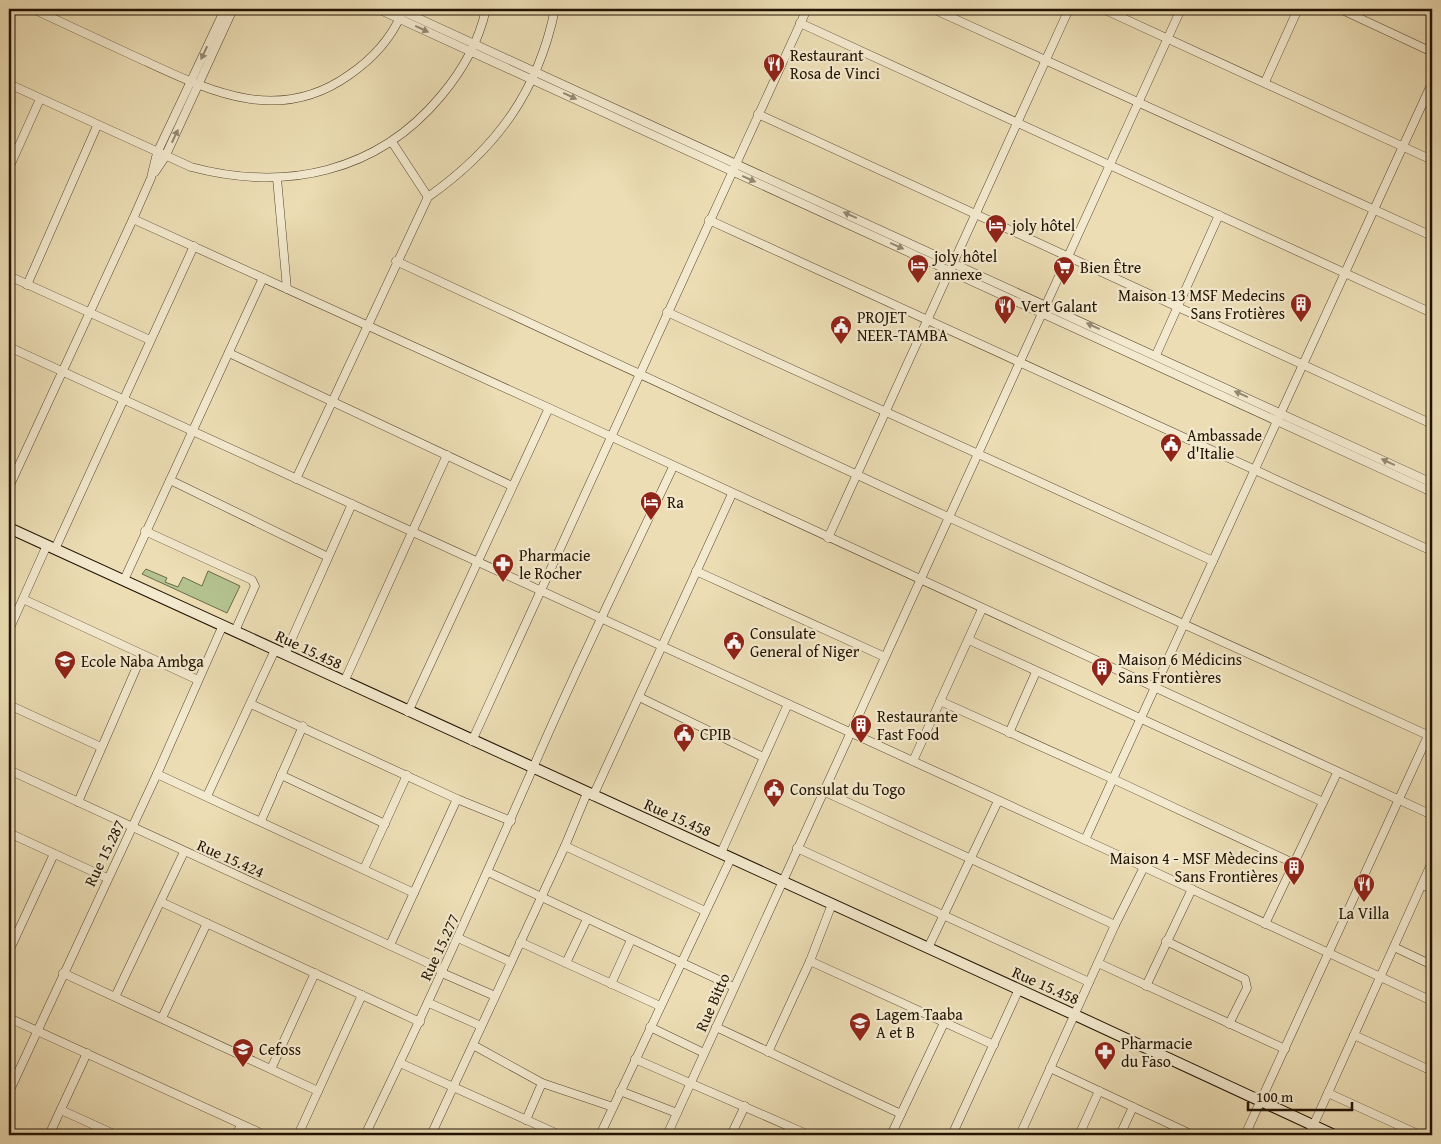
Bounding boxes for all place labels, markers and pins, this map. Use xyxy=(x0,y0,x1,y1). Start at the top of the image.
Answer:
place label: Restaurant Rosa de Vinci xyxy=(790,43,880,85)
restaurant icon: Restaurant Rosa de Vinci xyxy=(762,52,786,83)
hotel icon: joly hôtel xyxy=(984,213,1008,244)
place label: joly hôtel xyxy=(1010,213,1076,237)
place label: joly hôtel annexe xyxy=(932,244,998,286)
hotel icon: joly hôtel annexe xyxy=(906,253,930,284)
supermarket icon: Bien Être xyxy=(1052,255,1076,286)
place label: Bien Être xyxy=(1080,255,1141,279)
place label: Maison 13 MSF Medecins Sans Frotières xyxy=(1118,283,1285,325)
building icon: Maison 13 MSF Medecins Sans Frotières xyxy=(1289,292,1313,323)
restaurant icon: Vert Galant xyxy=(993,294,1017,325)
place label: Vert Galant xyxy=(1021,294,1098,318)
place label: PROJET NEER-TAMBA xyxy=(857,305,948,347)
public building icon: PROJET NEER-TAMBA xyxy=(829,314,853,345)
place label: Ambassade d'Italie xyxy=(1187,423,1262,465)
public building icon: Ambassade d'Italie xyxy=(1159,432,1183,463)
hotel icon: Ra xyxy=(639,490,663,521)
place label: Ra xyxy=(667,490,684,514)
place label: Pharmacie le Rocher xyxy=(519,543,590,585)
pharmacy icon: Pharmacie le Rocher xyxy=(491,552,515,583)
place label: Consulate General of Niger xyxy=(750,621,860,663)
public building icon: Consulate General of Niger xyxy=(722,630,746,661)
place label: Maison 6 Médicins Sans Frontières xyxy=(1118,647,1242,689)
school or university icon: Ecole Naba Ambga xyxy=(53,649,77,680)
place label: Ecole Naba Ambga xyxy=(81,649,204,673)
building icon: Maison 6 Médicins Sans Frontières xyxy=(1090,656,1114,687)
place label: Restaurante Fast Food xyxy=(877,704,958,746)
building icon: Restaurante Fast Food xyxy=(849,713,873,744)
public building icon: CPIB xyxy=(672,722,696,753)
place label: CPIB xyxy=(700,722,731,746)
public building icon: Consulat du Togo xyxy=(762,777,786,808)
place label: Consulat du Togo xyxy=(790,777,905,801)
place label: Maison 4 - MSF Mèdecins Sans Frontières xyxy=(1110,846,1278,888)
building icon: Maison 4 - MSF Mèdecins Sans Frontières xyxy=(1282,855,1306,886)
restaurant icon: La Villa xyxy=(1352,872,1376,903)
place label: La Villa xyxy=(1339,901,1390,925)
place label: Lagem Taaba A et B xyxy=(876,1002,963,1044)
school or university icon: Lagem Taaba A et B xyxy=(848,1011,872,1042)
place label: Pharmacie du Faso xyxy=(1121,1031,1192,1073)
school or university icon: Cefoss xyxy=(231,1037,255,1068)
place label: Cefoss xyxy=(259,1037,301,1061)
pharmacy icon: Pharmacie du Faso xyxy=(1093,1040,1117,1071)

